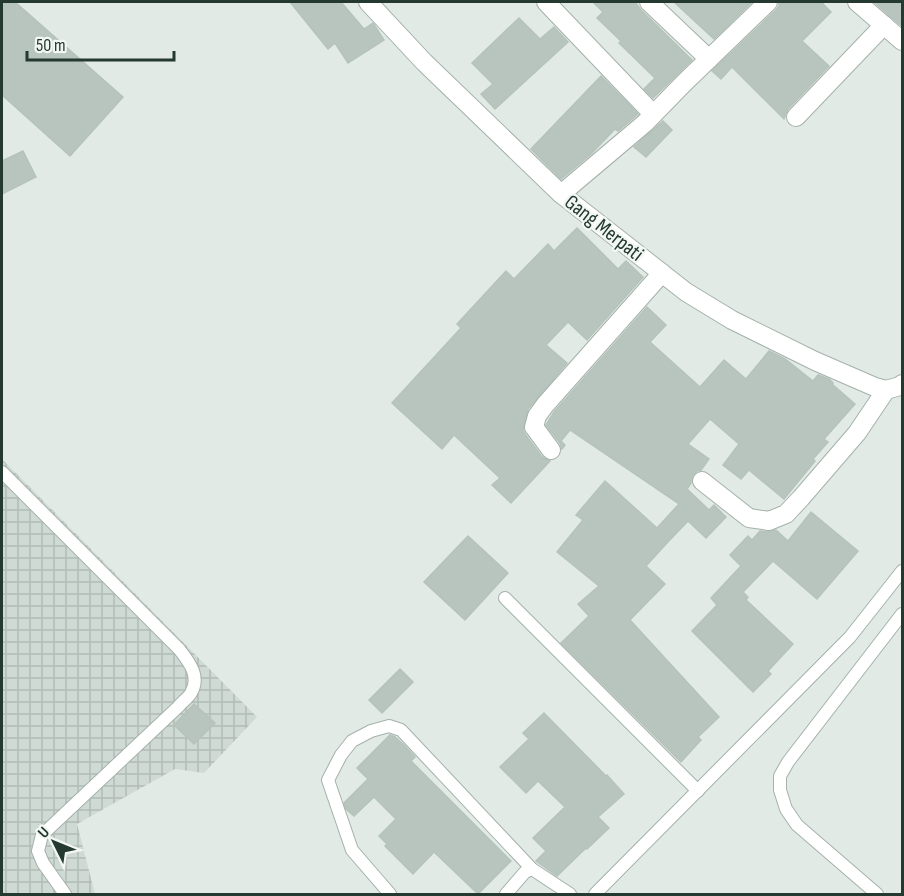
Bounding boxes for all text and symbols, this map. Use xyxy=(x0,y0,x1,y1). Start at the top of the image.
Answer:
scale bar xyxy=(27,24,174,62)
text: 50 m xyxy=(36,35,66,56)
street label: Gang Merpati xyxy=(560,189,648,267)
north arrow xyxy=(24,812,84,872)
text: U xyxy=(34,823,54,842)

